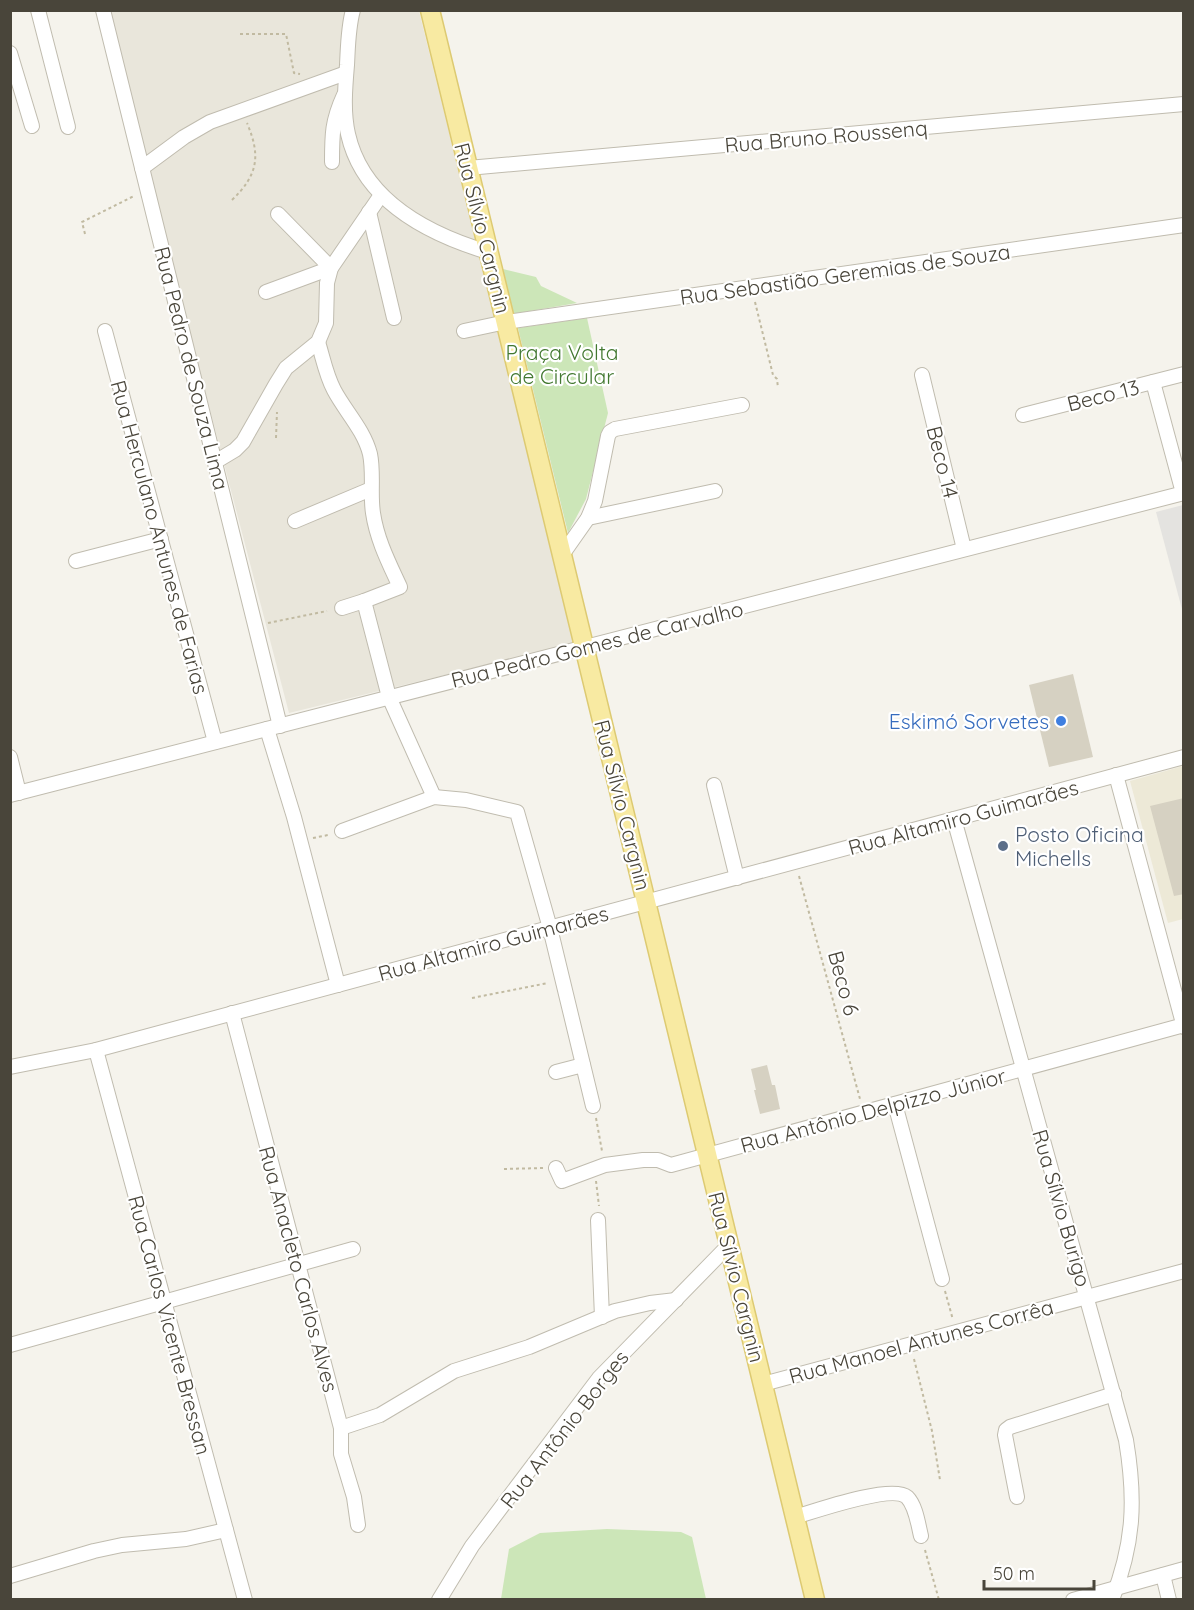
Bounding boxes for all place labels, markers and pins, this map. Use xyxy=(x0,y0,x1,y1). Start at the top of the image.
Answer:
place label: Eskimó Sorvetes xyxy=(889,708,1049,734)
marker: Eskimó Sorvetes xyxy=(1054,714,1068,728)
place label: Posto Oficina Michells xyxy=(1015,821,1144,871)
marker: Posto Oficina Michells xyxy=(996,839,1010,853)

